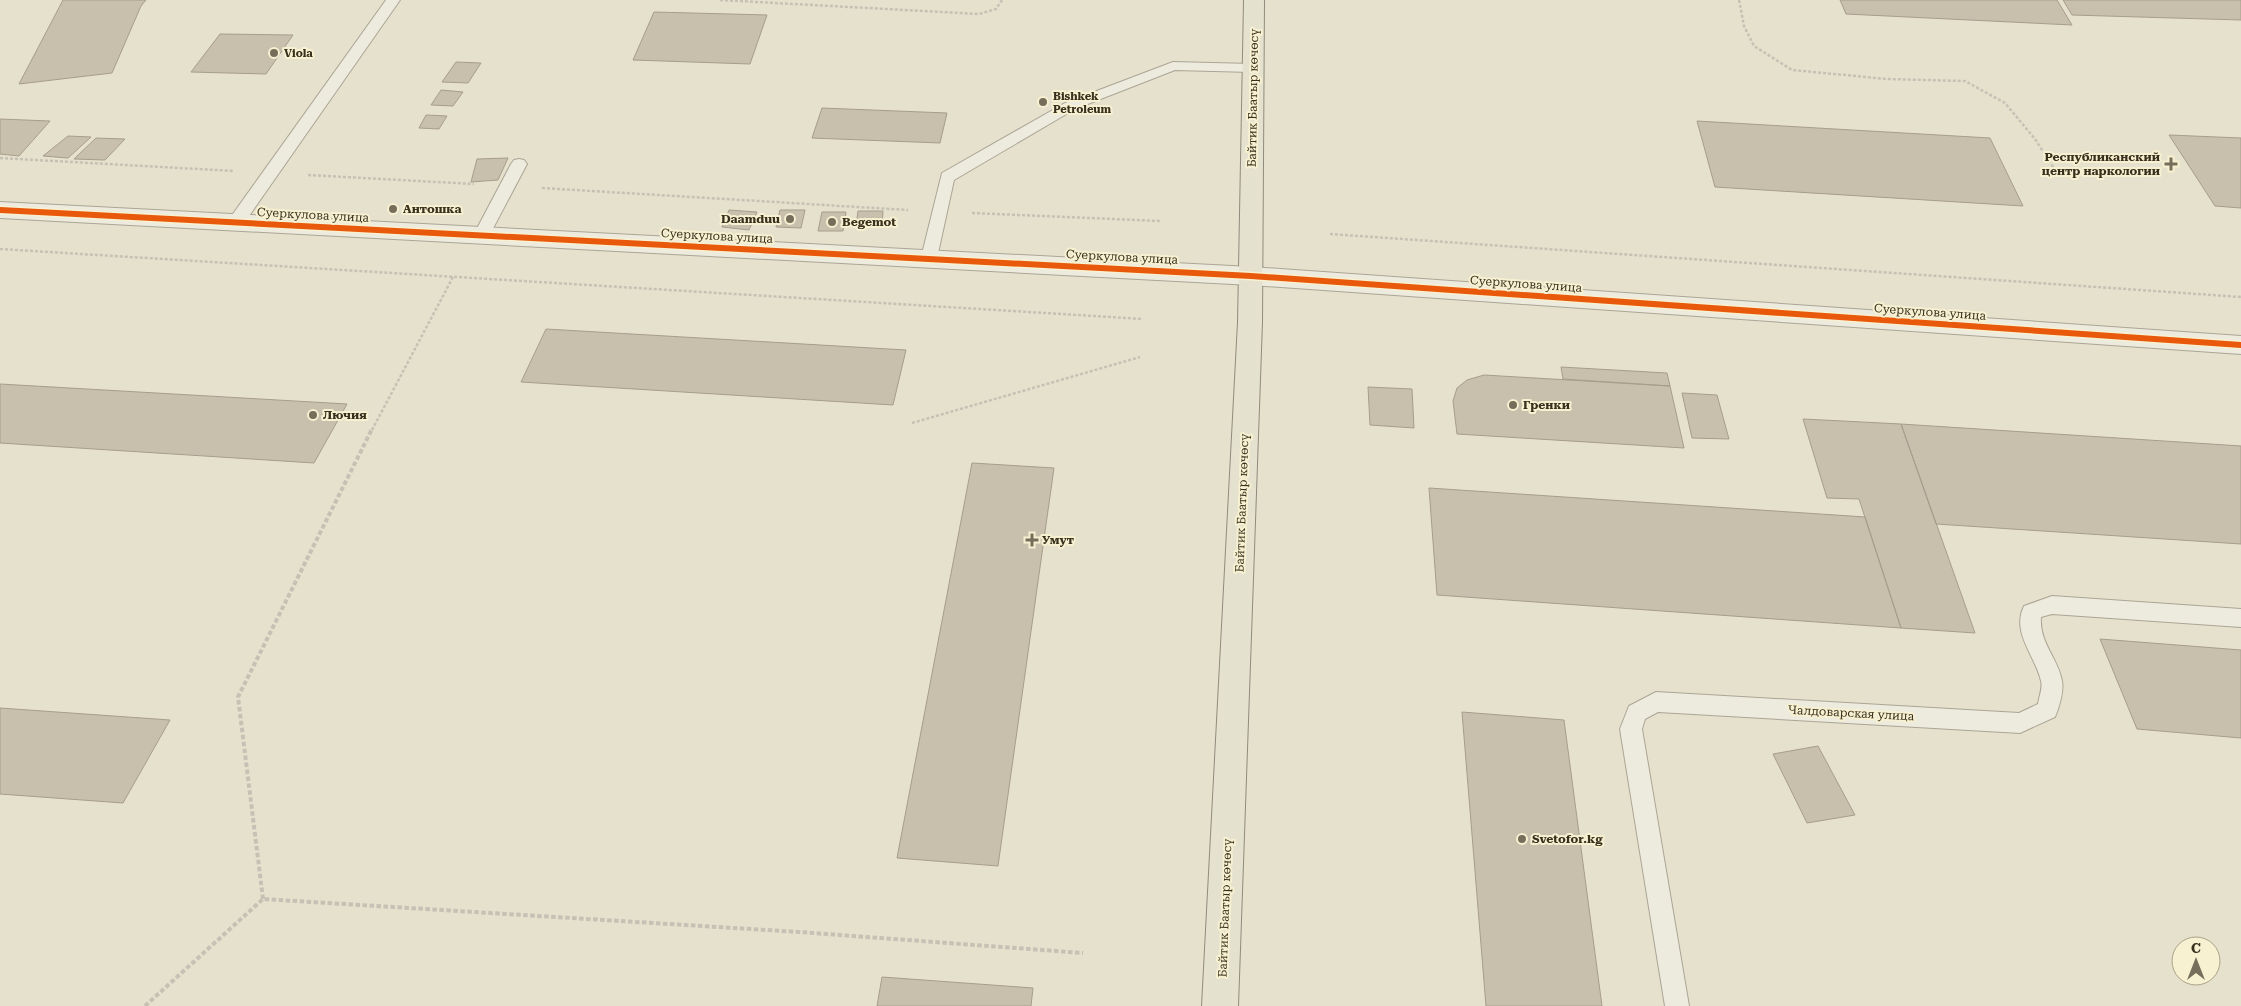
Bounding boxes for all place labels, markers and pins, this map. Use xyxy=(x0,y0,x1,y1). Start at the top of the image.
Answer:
marker: Viola xyxy=(268,47,280,59)
place label: Viola xyxy=(284,47,313,60)
place label: Bishkek Petroleum xyxy=(1053,90,1112,116)
marker: Bishkek Petroleum xyxy=(1037,96,1049,108)
place label: Республиканский центр наркологии xyxy=(2042,150,2160,178)
marker: Республиканский центр наркологии xyxy=(2164,157,2178,171)
place label: Антошка xyxy=(403,202,461,216)
marker: Антошка xyxy=(387,203,399,215)
place label: Daamduu xyxy=(721,212,780,226)
marker: Daamduu xyxy=(784,213,796,225)
place label: Begemot xyxy=(842,215,896,229)
marker: Begemot xyxy=(826,216,838,228)
place label: Гренки xyxy=(1523,398,1570,412)
marker: Гренки xyxy=(1507,399,1519,411)
place label: Лючия xyxy=(323,408,367,422)
marker: Лючия xyxy=(307,409,319,421)
place label: Умут xyxy=(1042,533,1074,547)
marker: Умут xyxy=(1026,534,1038,546)
place label: Svetofor.kg xyxy=(1532,832,1603,846)
marker: Svetofor.kg xyxy=(1516,833,1528,845)

